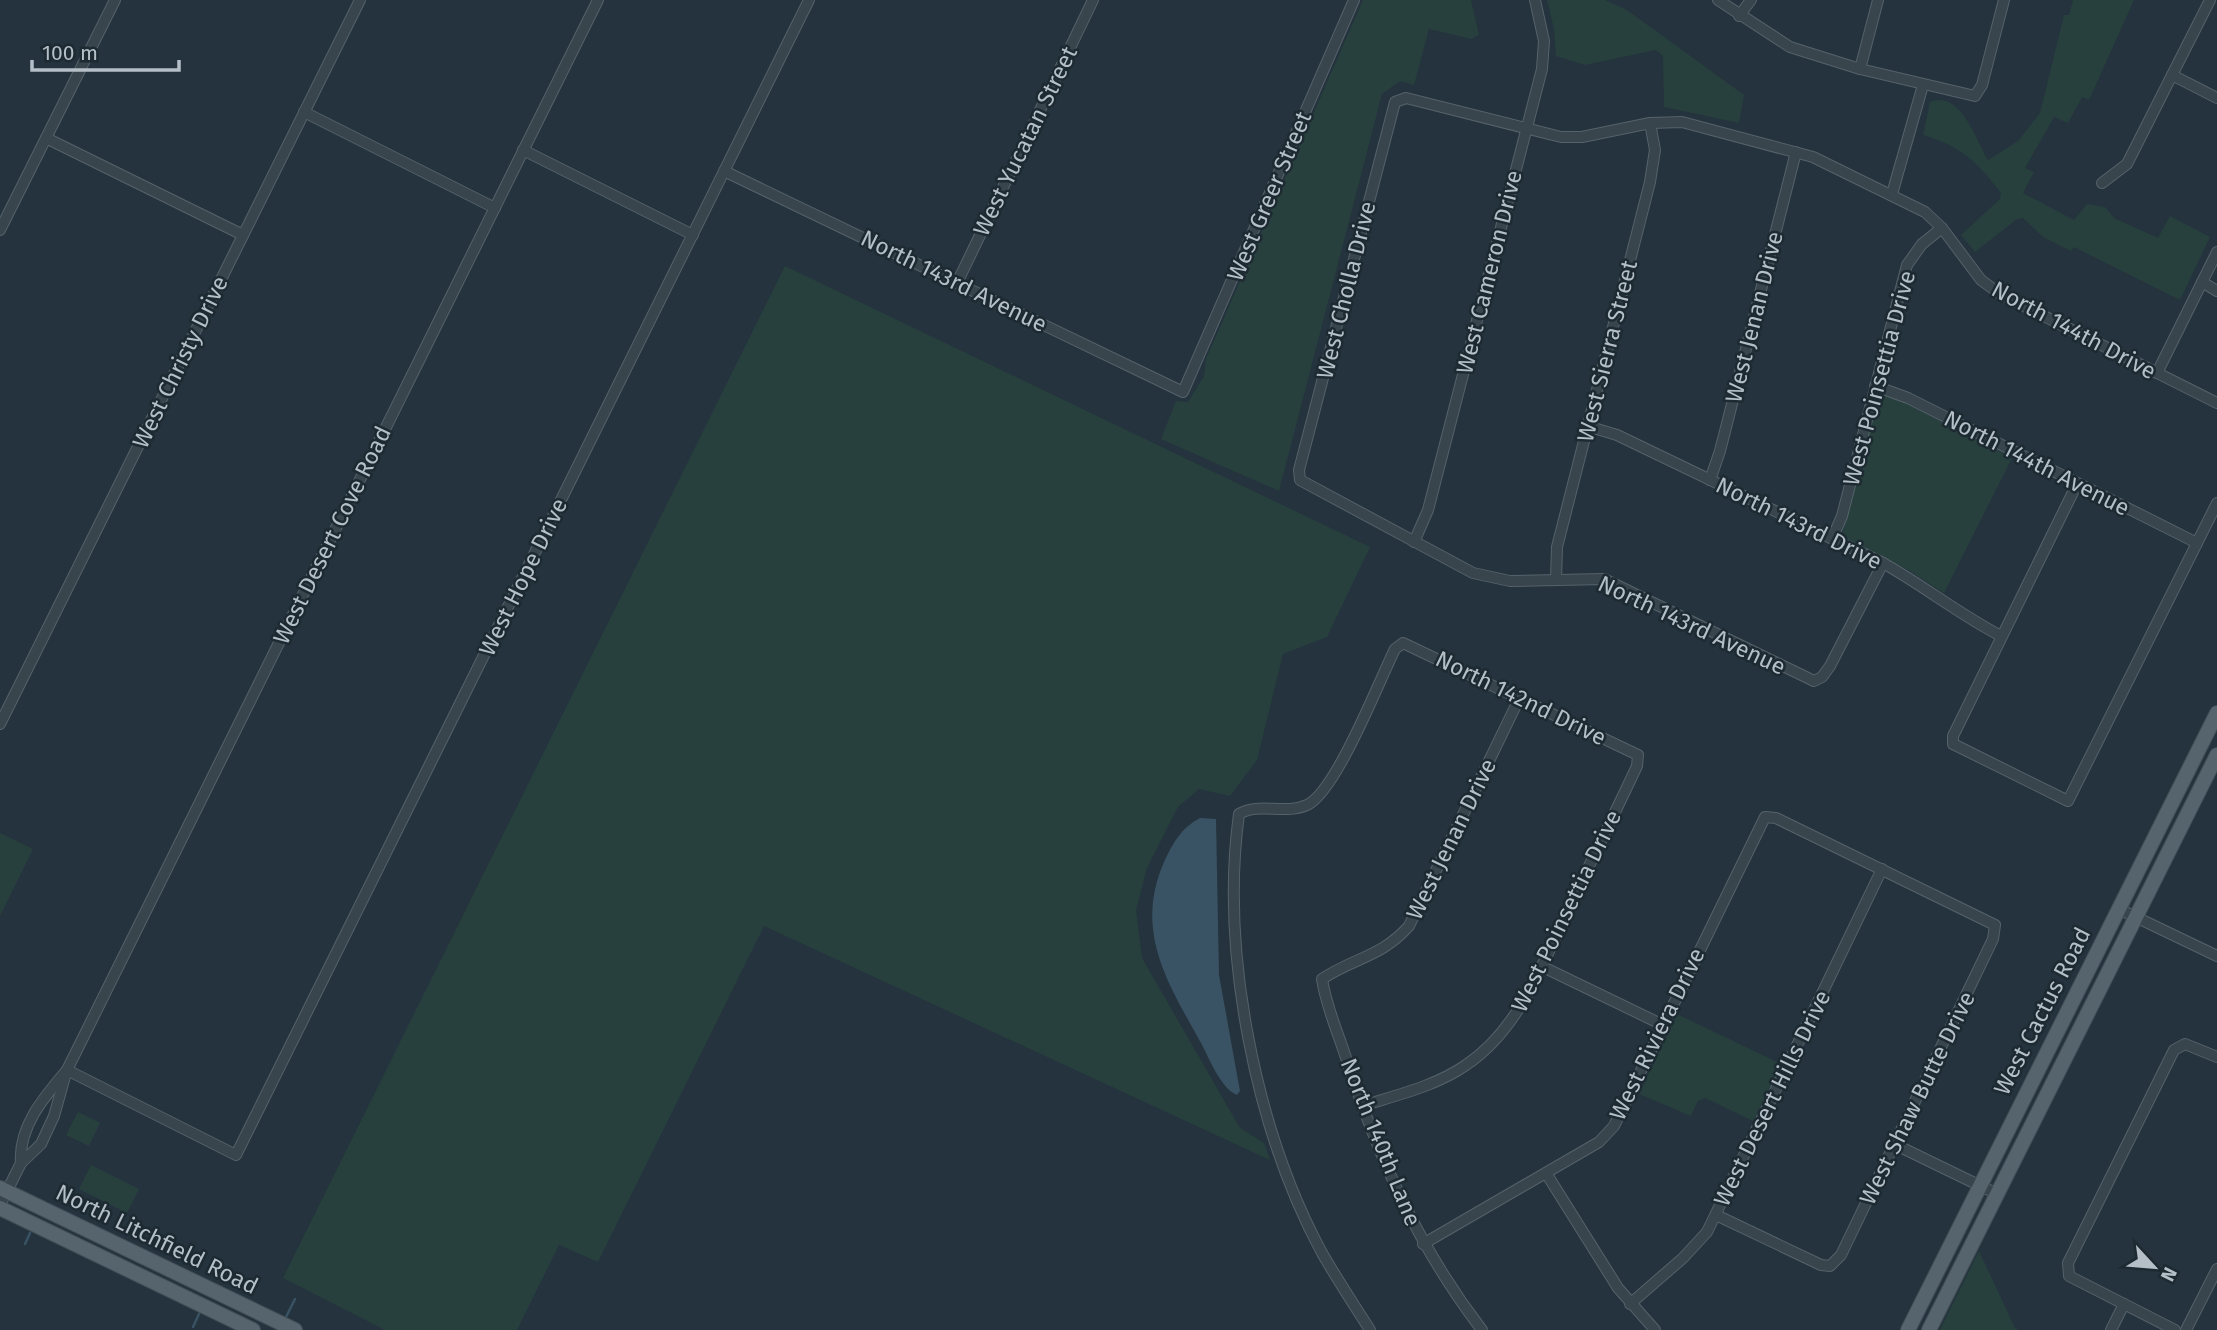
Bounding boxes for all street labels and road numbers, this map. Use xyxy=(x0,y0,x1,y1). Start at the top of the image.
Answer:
street label: West Yucatan Street xyxy=(967,41,1083,240)
street label: West Greer Street xyxy=(1221,106,1318,285)
street label: West Cameron Drive xyxy=(1450,167,1528,377)
street label: West Cholla Drive xyxy=(1310,198,1382,382)
street label: North 143rd Avenue xyxy=(856,224,1052,338)
street label: West Jenan Drive xyxy=(1719,228,1789,406)
street label: West Sierra Street xyxy=(1571,257,1643,445)
street label: West Poinsettia Drive xyxy=(1837,267,1921,489)
street label: West Christy Drive xyxy=(126,271,234,453)
street label: North 144th Drive xyxy=(1987,275,2161,385)
street label: North 144th Avenue xyxy=(1940,404,2134,522)
street label: West Desert Cove Road xyxy=(267,421,397,649)
street label: North 143rd Drive xyxy=(1711,471,1887,575)
street label: West Hope Drive xyxy=(473,494,573,660)
street label: North 143rd Avenue xyxy=(1594,569,1790,681)
street label: North 142nd Drive xyxy=(1431,645,1611,751)
street label: West Jenan Drive xyxy=(1400,754,1502,924)
street label: West Poinsettia Drive xyxy=(1505,805,1627,1017)
street label: West Cactus Road xyxy=(1988,923,2096,1099)
street label: West Riviera Drive xyxy=(1603,943,1711,1125)
street label: West Desert Hills Drive xyxy=(1708,985,1836,1211)
street label: West Shaw Butte Drive xyxy=(1853,987,1981,1209)
street label: North 140th Lane xyxy=(1335,1054,1427,1230)
street label: North Litchfield Road xyxy=(51,1178,263,1300)

